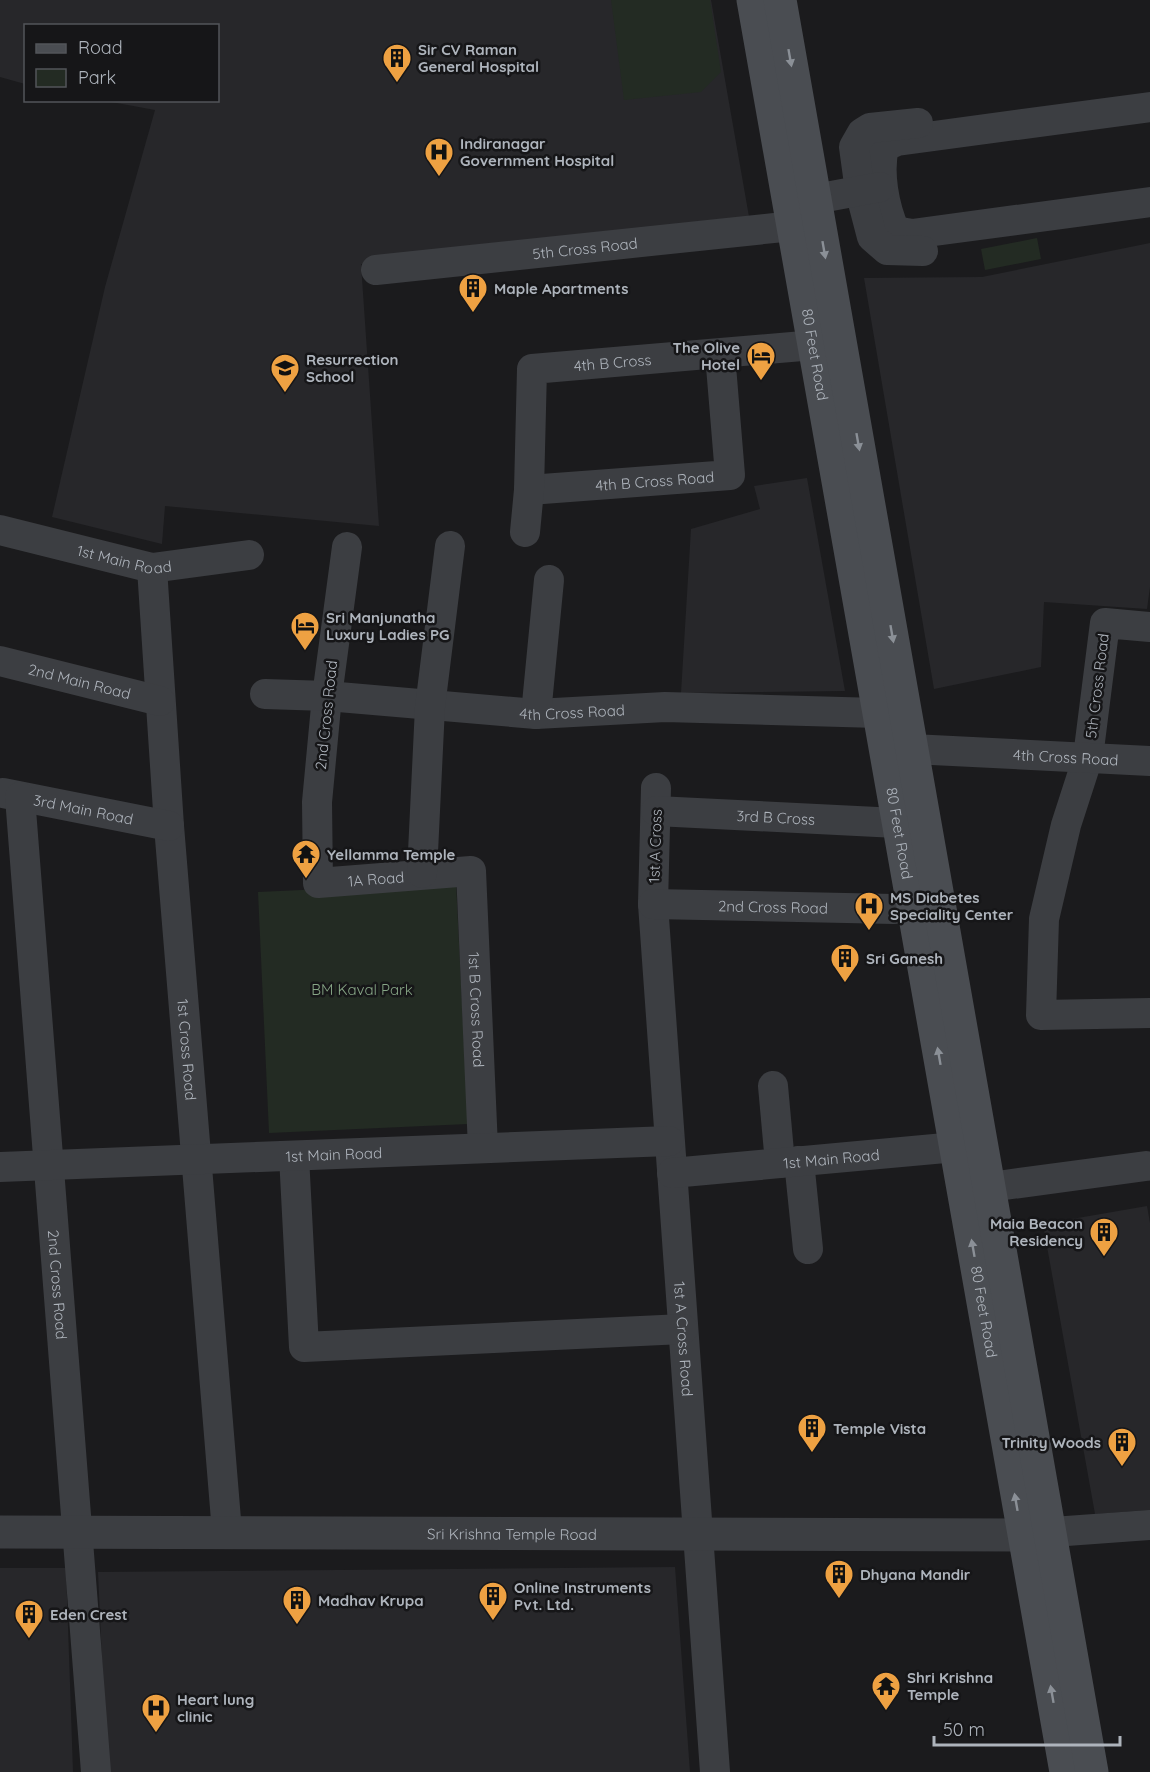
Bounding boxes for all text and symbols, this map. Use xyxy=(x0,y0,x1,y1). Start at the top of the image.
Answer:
legend xyxy=(24,24,219,102)
text: Road xyxy=(78,36,123,59)
place label: Sir CV Raman General Hospital xyxy=(418,40,539,76)
building icon: Sir CV Raman General Hospital xyxy=(381,42,413,84)
one-way arrow xyxy=(786,48,795,67)
text: Park xyxy=(78,66,116,89)
place label: Indiranagar Government Hospital xyxy=(460,134,614,170)
hospital icon: Indiranagar Government Hospital xyxy=(423,136,455,178)
street label: 5th Cross Road xyxy=(531,233,638,263)
one-way arrow xyxy=(820,240,829,259)
building icon: Maple Apartments xyxy=(457,272,489,314)
place label: Maple Apartments xyxy=(494,279,628,298)
street label: 80 Feet Road xyxy=(798,307,833,402)
place label: The Olive Hotel xyxy=(673,338,740,374)
hotel icon: The Olive Hotel xyxy=(745,340,777,382)
street label: 4th B Cross xyxy=(573,349,652,375)
place label: Resurrection School xyxy=(306,350,398,386)
school or university icon: Resurrection School xyxy=(269,352,301,394)
one-way arrow xyxy=(854,432,863,451)
street label: 4th B Cross Road xyxy=(594,467,715,495)
street label: 1st Main Road xyxy=(75,540,173,578)
place label: Sri Manjunatha Luxury Ladies PG xyxy=(326,608,449,644)
hotel icon: Sri Manjunatha Luxury Ladies PG xyxy=(289,610,321,652)
one-way arrow xyxy=(888,624,897,643)
street label: 5th Cross Road xyxy=(1081,632,1113,740)
street label: 2nd Main Road xyxy=(26,659,133,703)
street label: 2nd Cross Road xyxy=(311,659,341,771)
street label: 4th Cross Road xyxy=(519,700,625,724)
street label: 4th Cross Road xyxy=(1013,745,1119,769)
street label: 80 Feet Road xyxy=(883,786,918,880)
street label: 3rd Main Road xyxy=(32,790,135,828)
street label: 3rd B Cross xyxy=(736,806,816,828)
street label: 1st A Cross xyxy=(644,809,666,883)
temple icon: Yellamma Temple xyxy=(290,838,322,880)
place label: Yellamma Temple xyxy=(327,845,456,864)
street label: 1A Road xyxy=(347,867,405,890)
place label: MS Diabetes Speciality Center xyxy=(890,888,1014,924)
hospital icon: MS Diabetes Speciality Center xyxy=(853,890,885,932)
street label: 2nd Cross Road xyxy=(718,896,828,917)
building icon: Sri Ganesh xyxy=(829,942,861,984)
place label: Sri Ganesh xyxy=(866,949,943,968)
street label: 1st B Cross Road xyxy=(465,952,489,1068)
park label: BM Kaval Park xyxy=(311,980,413,999)
street label: 1st Cross Road xyxy=(174,998,201,1101)
one-way arrow xyxy=(934,1046,943,1065)
street label: 1st Main Road xyxy=(285,1143,382,1165)
street label: 1st Main Road xyxy=(782,1145,880,1172)
place label: Maia Beacon Residency xyxy=(990,1214,1083,1250)
building icon: Maia Beacon Residency xyxy=(1088,1216,1120,1258)
street label: 2nd Cross Road xyxy=(44,1229,72,1340)
one-way arrow xyxy=(968,1238,977,1257)
street label: 80 Feet Road xyxy=(967,1264,1002,1359)
street label: 1st A Cross Road xyxy=(670,1281,698,1397)
building icon: Temple Vista xyxy=(796,1412,828,1454)
place label: Temple Vista xyxy=(833,1419,926,1438)
building icon: Trinity Woods xyxy=(1106,1426,1138,1468)
place label: Trinity Woods xyxy=(1002,1433,1101,1452)
one-way arrow xyxy=(1012,1492,1021,1511)
street label: Sri Krishna Temple Road xyxy=(427,1524,597,1543)
building icon: Dhyana Mandir xyxy=(823,1558,855,1600)
place label: Dhyana Mandir xyxy=(860,1565,971,1584)
place label: Online Instruments Pvt. Ltd. xyxy=(514,1578,651,1614)
building icon: Online Instruments Pvt. Ltd. xyxy=(477,1580,509,1622)
building icon: Madhav Krupa xyxy=(281,1584,313,1626)
place label: Madhav Krupa xyxy=(318,1591,424,1610)
building icon: Eden Crest xyxy=(13,1598,45,1640)
place label: Eden Crest xyxy=(50,1605,128,1624)
place label: Shri Krishna Temple xyxy=(907,1668,993,1704)
temple icon: Shri Krishna Temple xyxy=(870,1670,902,1712)
one-way arrow xyxy=(1047,1684,1056,1703)
place label: Heart lung clinic xyxy=(177,1690,254,1726)
hospital icon: Heart lung clinic xyxy=(140,1692,172,1734)
scale bar xyxy=(934,1709,1120,1747)
text: 50 m xyxy=(943,1718,985,1741)

